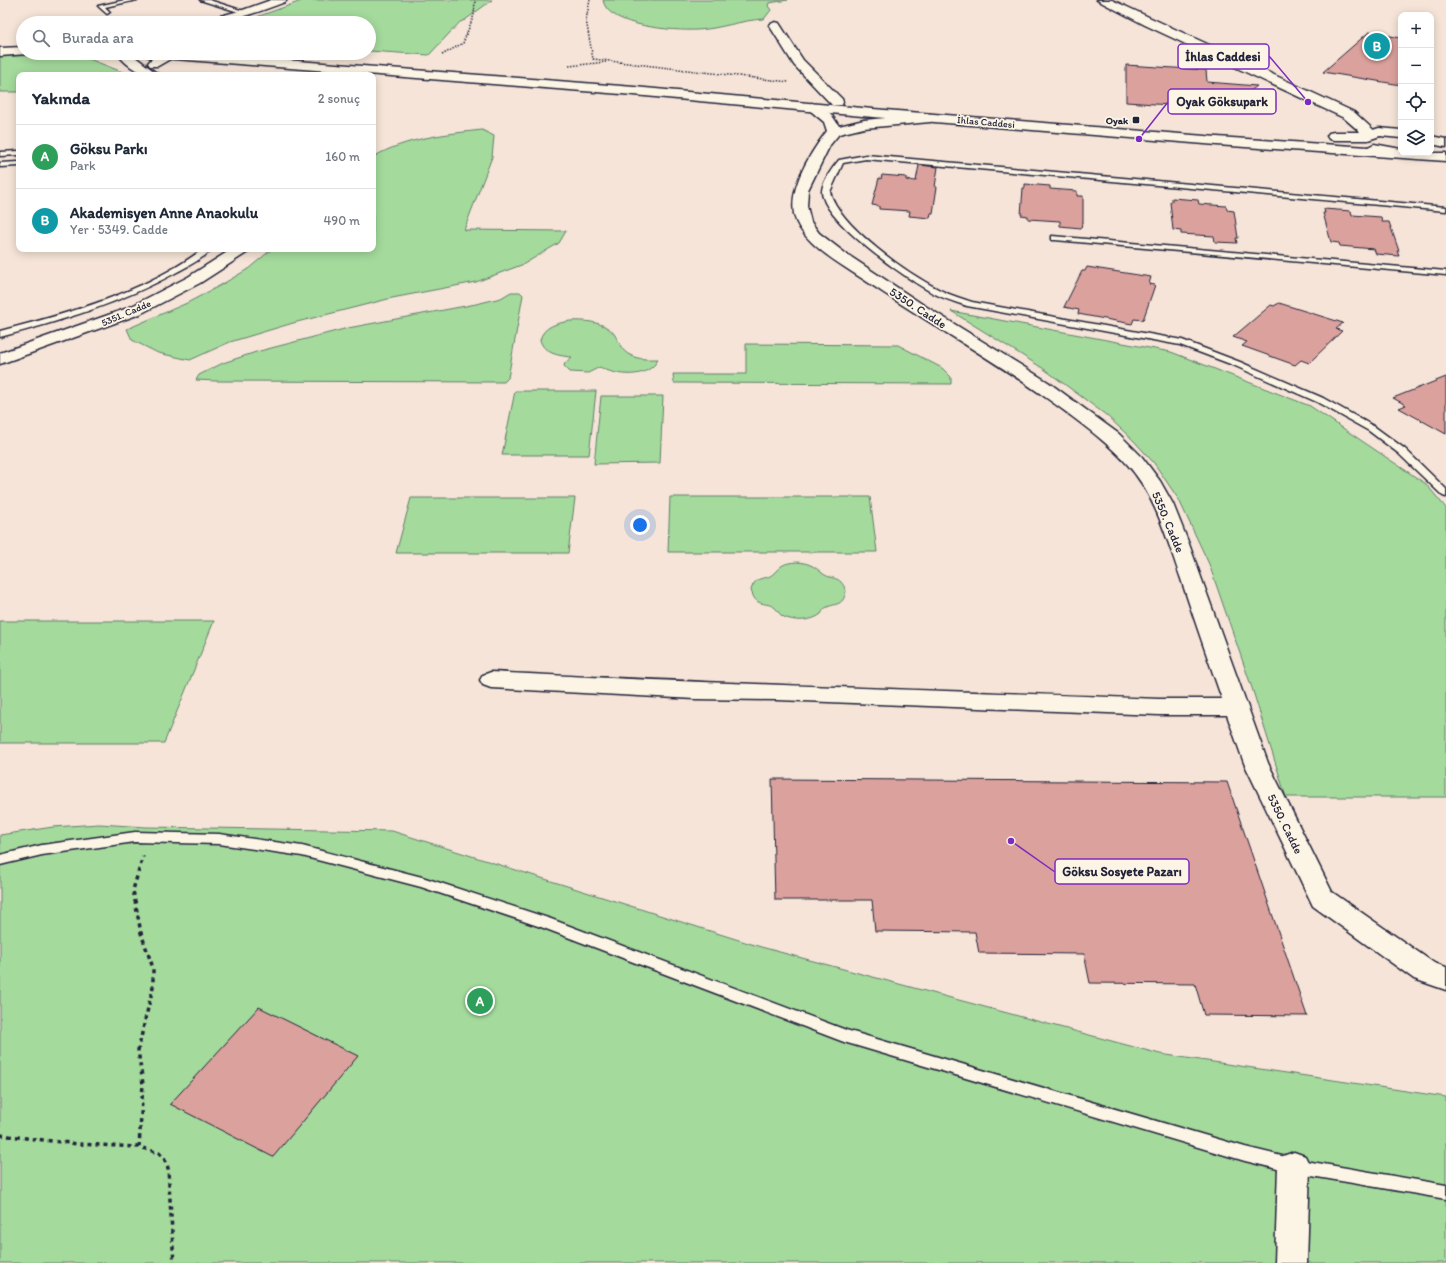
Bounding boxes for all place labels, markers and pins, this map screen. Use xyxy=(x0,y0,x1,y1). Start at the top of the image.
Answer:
pin: B xyxy=(1364,31,1390,61)
callout: İhlas Caddesi xyxy=(1178,44,1269,69)
callout: Oyak Göksupark xyxy=(1168,89,1276,114)
place label: Oyak xyxy=(1106,114,1129,127)
marker: Oyak xyxy=(1131,115,1141,125)
callout: Göksu Sosyete Pazarı xyxy=(1055,859,1189,884)
pin: A xyxy=(467,986,493,1016)

